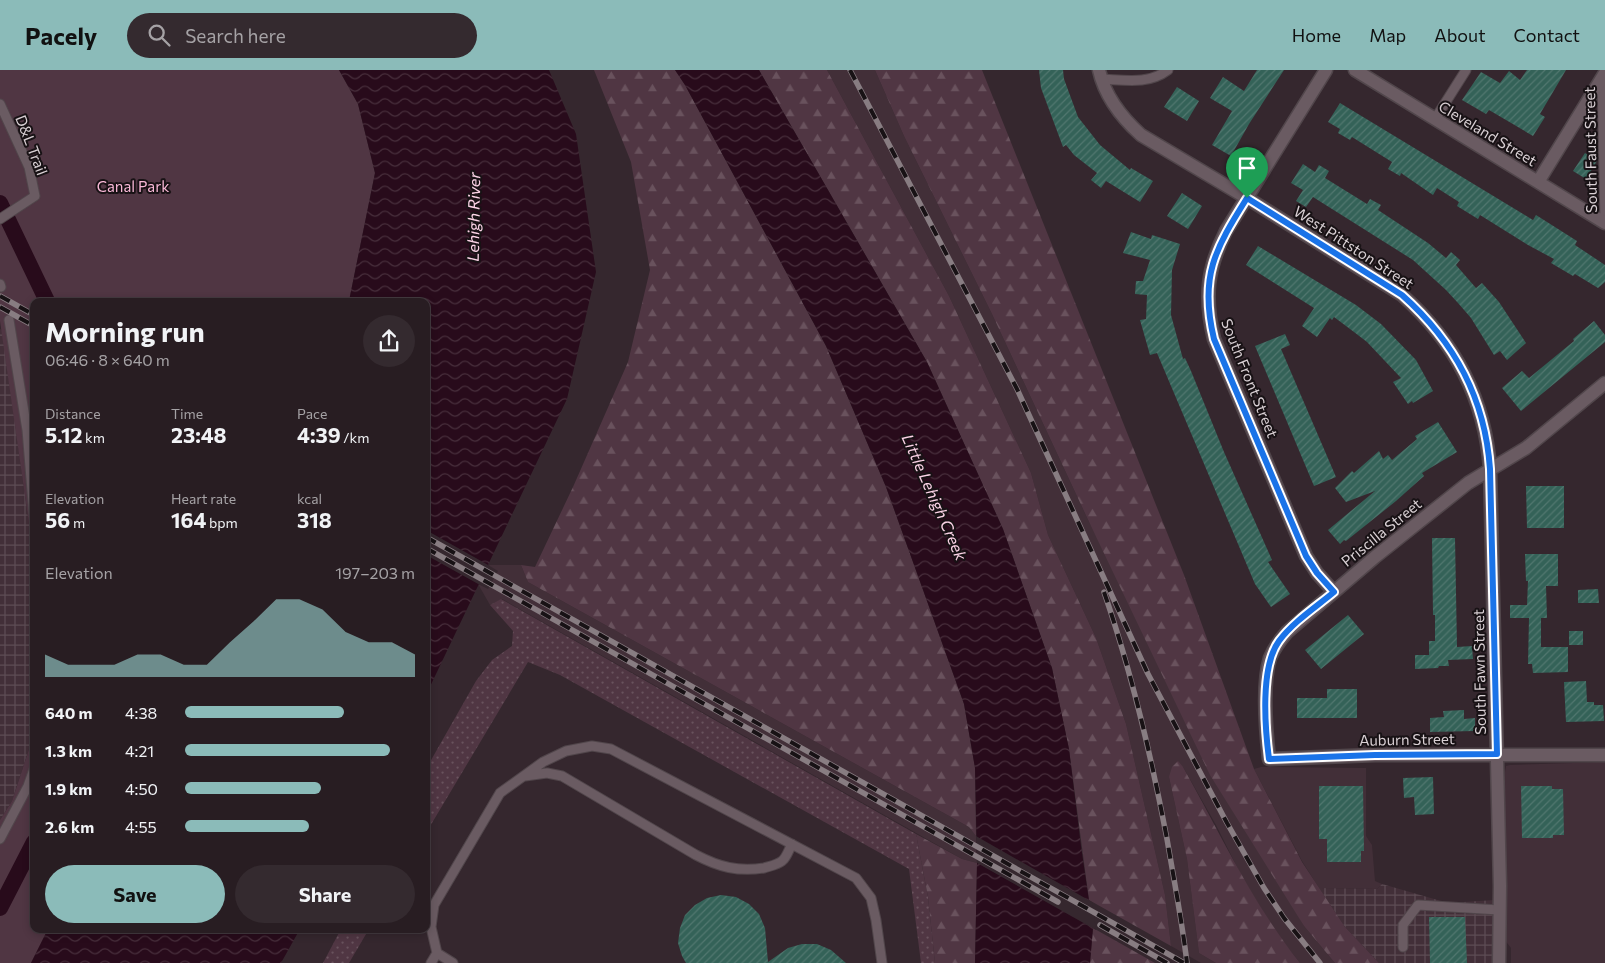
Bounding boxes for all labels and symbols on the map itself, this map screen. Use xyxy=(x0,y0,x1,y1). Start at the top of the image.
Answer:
street label: South Faust Street xyxy=(1580,87,1600,213)
street label: Cleveland Street xyxy=(1436,97,1540,169)
street label: D&L Trail xyxy=(12,112,52,178)
pin xyxy=(1226,147,1268,198)
water label: Lehigh River xyxy=(463,171,483,262)
park label: Canal Park xyxy=(97,177,169,195)
street label: West Pittston Street xyxy=(1291,202,1417,292)
street label: South Front Street xyxy=(1218,316,1282,440)
water label: Little Lehigh Creek xyxy=(899,431,972,563)
street label: Priscilla Street xyxy=(1337,494,1425,570)
street label: South Fawn Street xyxy=(1469,609,1489,735)
street label: Auburn Street xyxy=(1359,729,1455,749)

